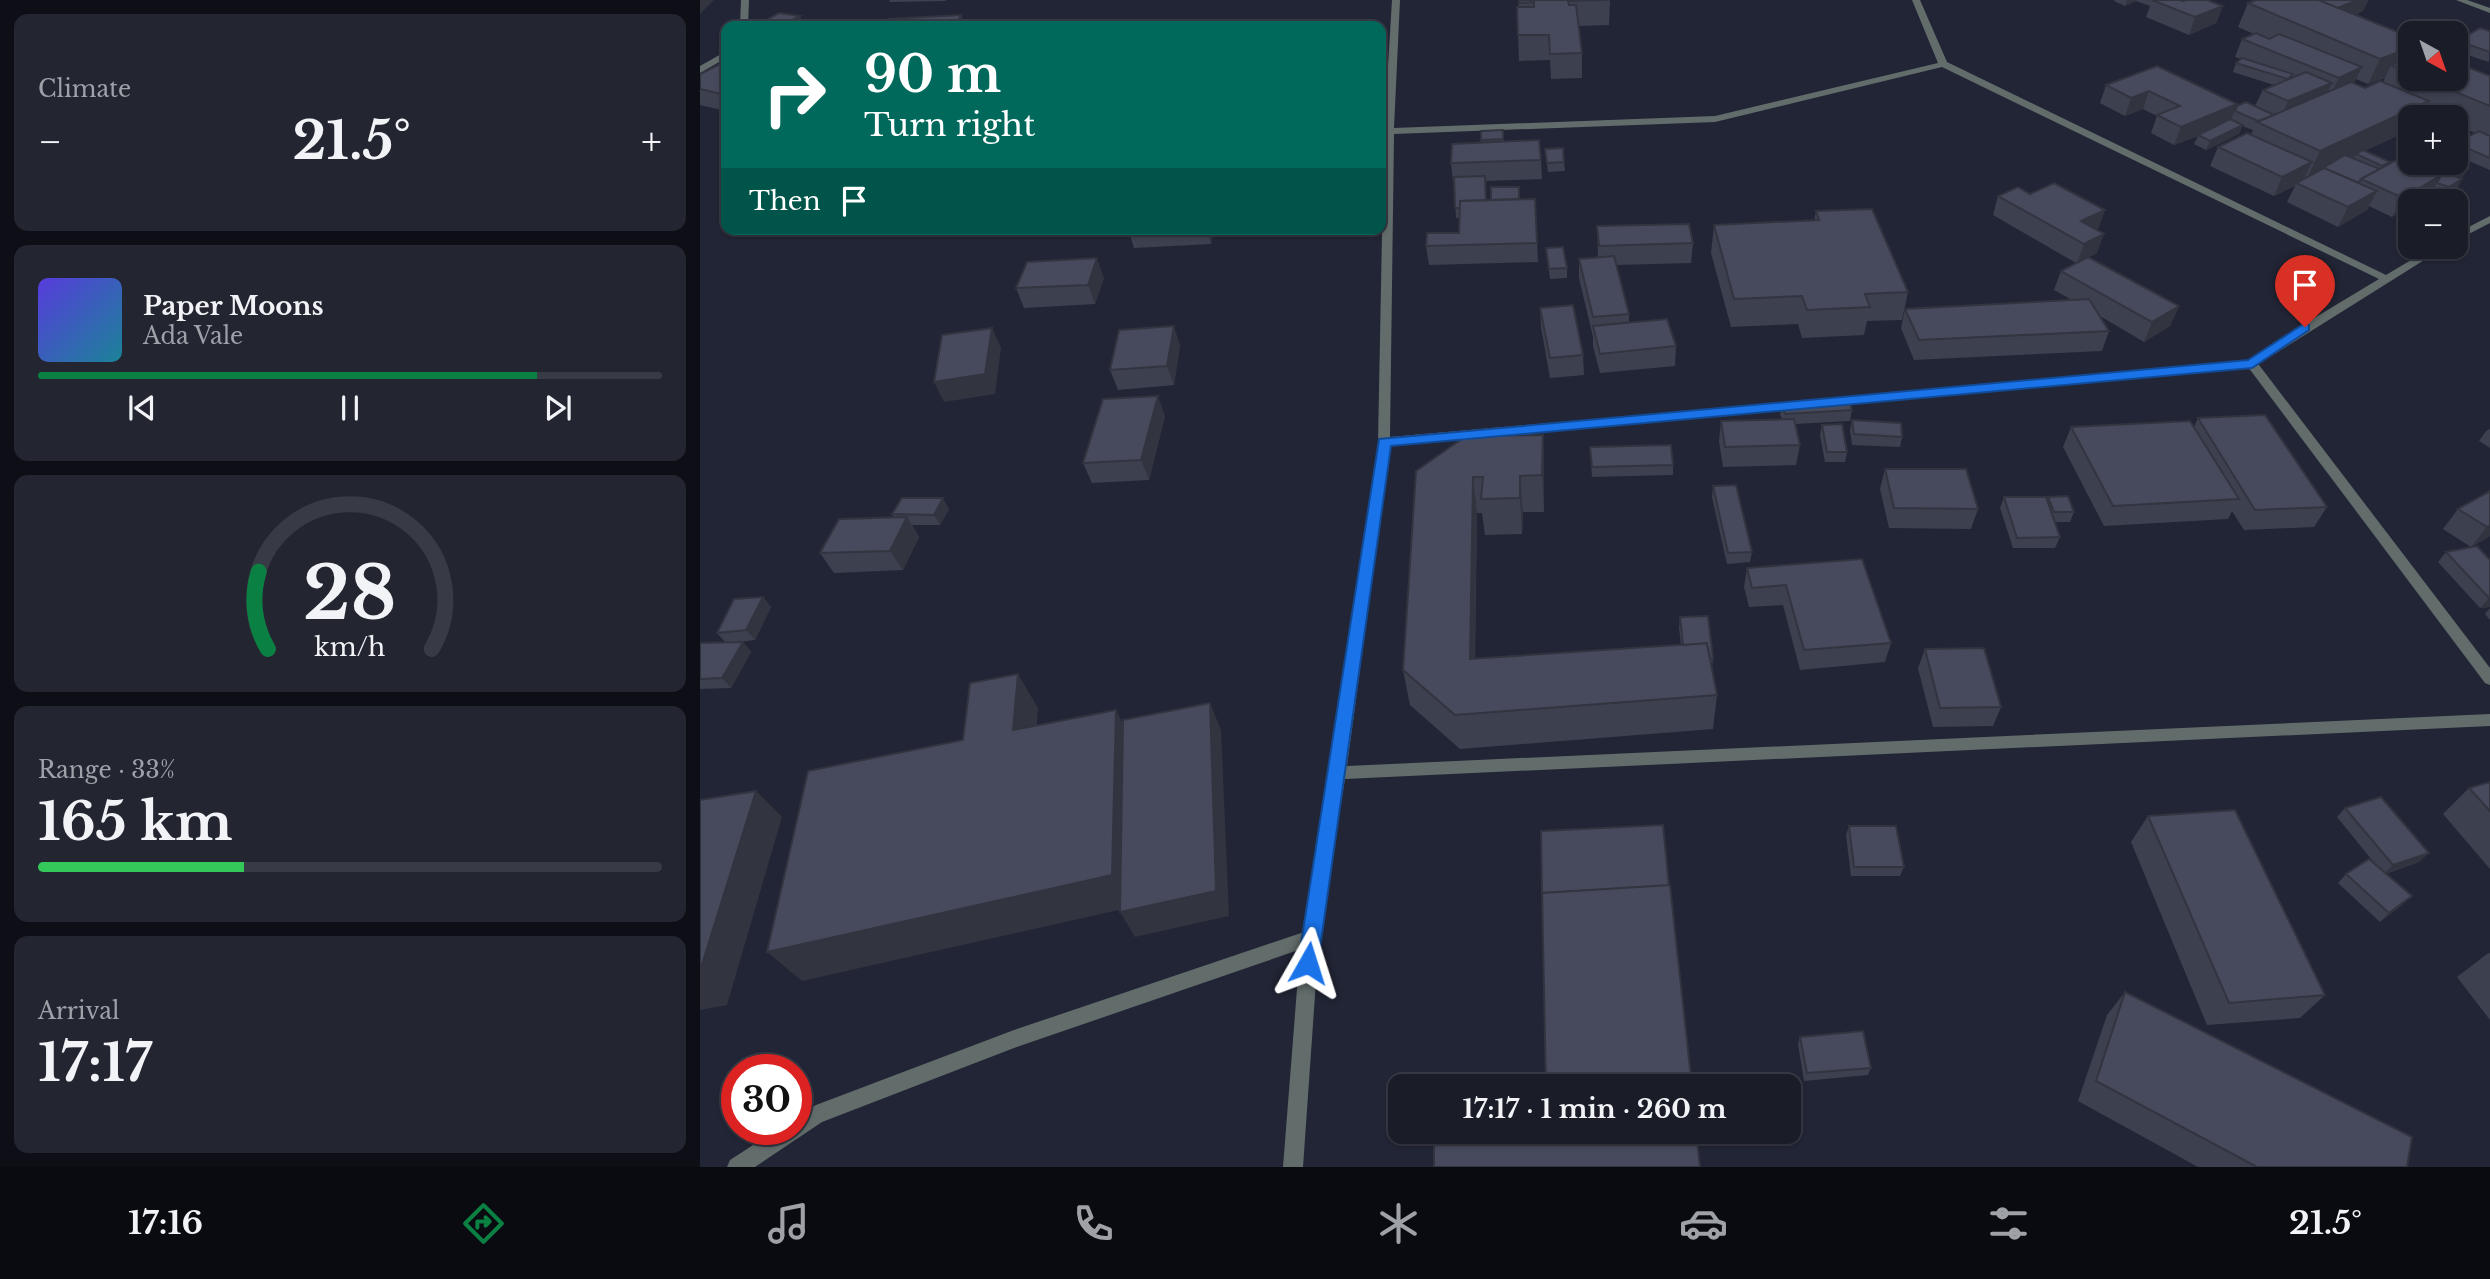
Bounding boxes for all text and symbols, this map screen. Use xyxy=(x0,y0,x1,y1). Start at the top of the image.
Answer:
north arrow xyxy=(2398,21,2468,91)
map controls xyxy=(2398,21,2468,259)
text: 90 m xyxy=(864,44,1001,105)
icon: right xyxy=(749,49,840,140)
text: Climate xyxy=(38,75,131,103)
text: Turn right xyxy=(864,105,1035,145)
button: + xyxy=(2398,105,2468,175)
text: 21.5° xyxy=(292,109,411,173)
text: − xyxy=(38,118,62,165)
text: + xyxy=(641,118,662,165)
icon: arrive xyxy=(835,182,873,220)
text: Then xyxy=(749,185,821,217)
button: − xyxy=(2398,189,2468,259)
pin xyxy=(2275,255,2335,327)
icon: arrive xyxy=(2286,266,2324,304)
text: Paper Moons xyxy=(143,290,324,322)
text: Ada Vale xyxy=(143,322,243,350)
icon: previous xyxy=(123,389,161,427)
icon: pause xyxy=(331,389,369,427)
icon: next xyxy=(539,389,577,427)
text: 28 xyxy=(303,549,397,640)
text: km/h xyxy=(315,632,385,663)
text: Range · 33% xyxy=(38,756,175,784)
text: 165 km xyxy=(38,790,233,854)
position arrow xyxy=(1271,926,1345,1000)
text: Arrival xyxy=(38,997,119,1025)
text: 17:17 xyxy=(38,1031,152,1095)
speed limit sign: 30 xyxy=(721,1054,812,1145)
text: 17:17 · 1 min · 260 m xyxy=(1462,1093,1727,1125)
icon: directions xyxy=(459,1199,508,1248)
icon: music xyxy=(764,1199,813,1248)
icon: phone xyxy=(1069,1199,1118,1248)
icon: climate xyxy=(1374,1199,1423,1248)
icon: car xyxy=(1679,1199,1728,1248)
icon: filters xyxy=(1984,1199,2033,1248)
text: 17:16 xyxy=(128,1203,203,1243)
text: 21.5° xyxy=(2289,1203,2362,1243)

